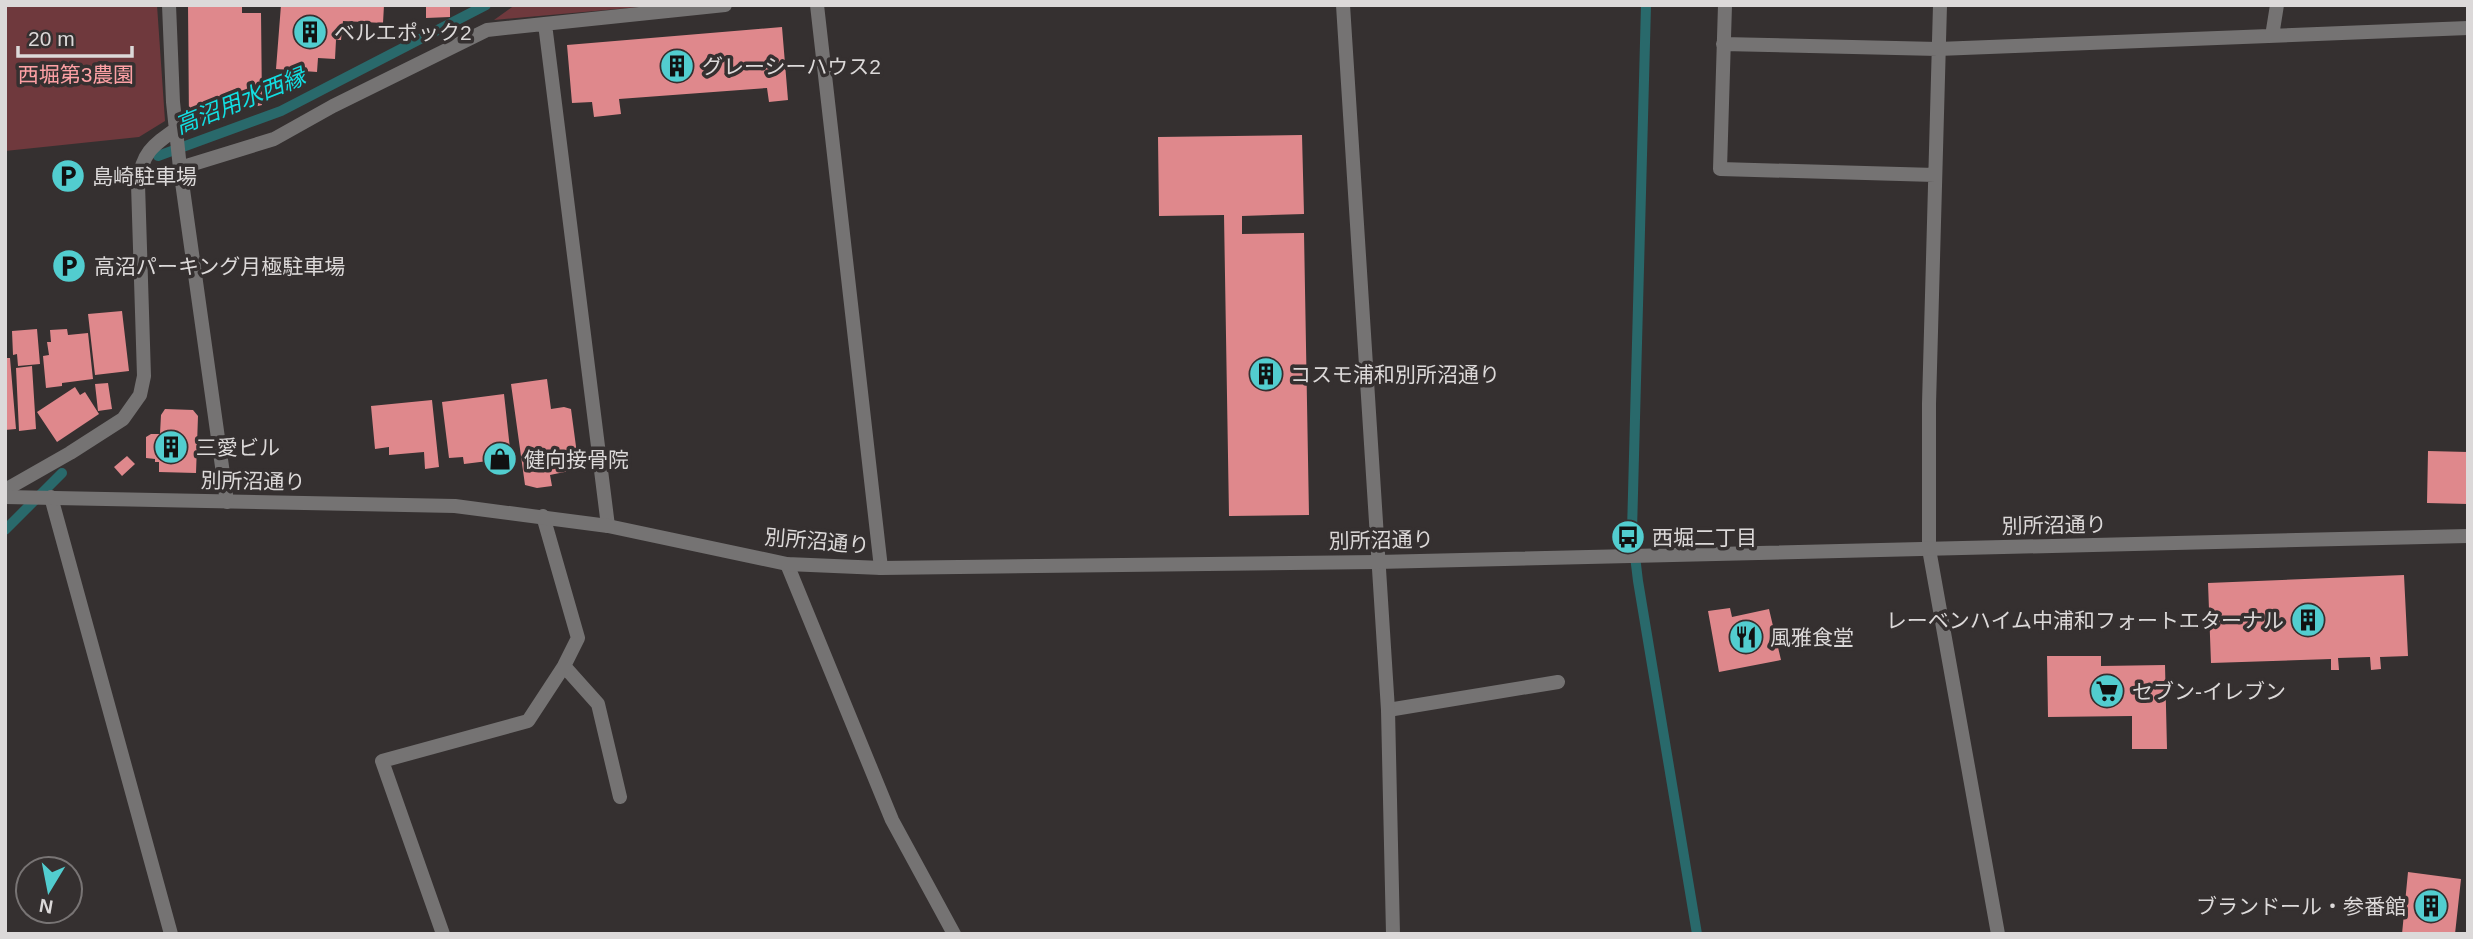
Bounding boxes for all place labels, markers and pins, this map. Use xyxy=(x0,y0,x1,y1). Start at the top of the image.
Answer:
building icon: ベルエポック2 xyxy=(291,13,329,51)
place label: ベルエポック2 xyxy=(334,21,472,44)
building icon: グレーシーハウス2 xyxy=(658,47,696,85)
place label: グレーシーハウス2 xyxy=(702,55,881,78)
parking icon: 島崎駐車場 xyxy=(49,157,87,195)
place label: 島崎駐車場 xyxy=(92,165,197,188)
parking icon: 高沼パーキング月極駐車場 xyxy=(50,247,88,285)
place label: 高沼パーキング月極駐車場 xyxy=(94,255,345,278)
building icon: コスモ浦和別所沼通り xyxy=(1247,355,1285,393)
place label: コスモ浦和別所沼通り xyxy=(1290,363,1500,386)
building icon: 三愛ビル xyxy=(152,428,190,466)
place label: 三愛ビル xyxy=(196,436,280,459)
shop icon: 健向接骨院 xyxy=(481,440,519,478)
place label: 健向接骨院 xyxy=(524,448,629,471)
bus stop icon: 西堀二丁目 xyxy=(1609,518,1647,556)
place label: 西堀二丁目 xyxy=(1652,526,1757,549)
building icon: レーベンハイム中浦和フォートエターナル xyxy=(2289,601,2327,639)
place label: レーベンハイム中浦和フォートエターナル xyxy=(1886,609,2284,632)
restaurant icon: 風雅食堂 xyxy=(1727,618,1765,656)
place label: 風雅食堂 xyxy=(1770,626,1854,649)
supermarket icon: セブン-イレブン xyxy=(2088,672,2126,710)
place label: セブン-イレブン xyxy=(2132,680,2286,703)
building icon: ブランドール・参番館 xyxy=(2412,887,2450,925)
place label: ブランドール・参番館 xyxy=(2196,895,2406,918)

